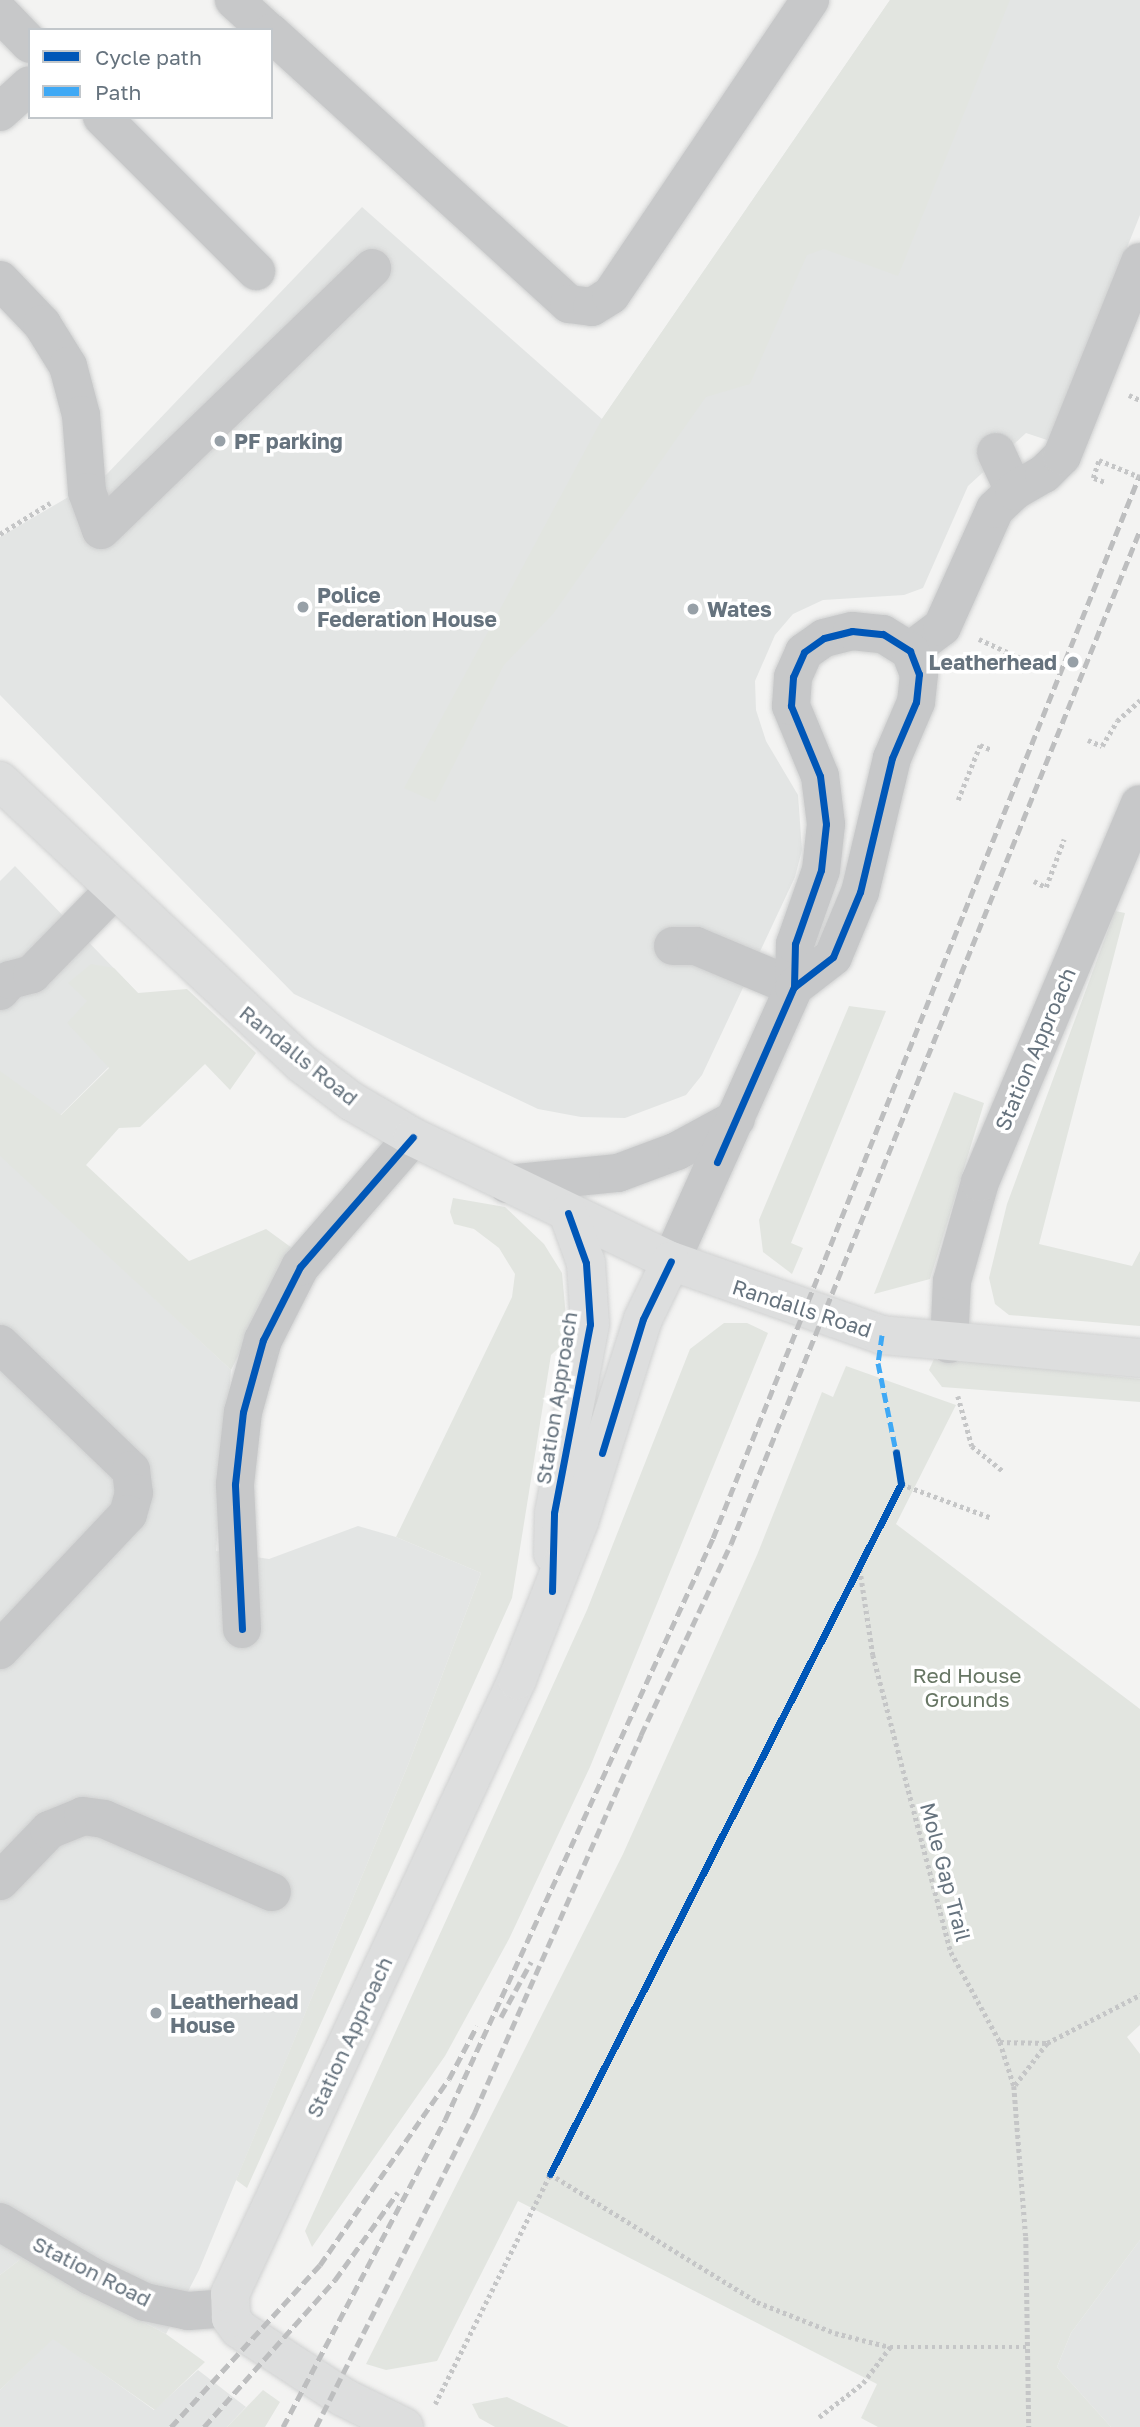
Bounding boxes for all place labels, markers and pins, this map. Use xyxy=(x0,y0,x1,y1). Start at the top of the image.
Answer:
place label: PF parking xyxy=(234,428,343,454)
marker: PF parking xyxy=(212,433,228,449)
place label: Police Federation House xyxy=(317,582,497,632)
place label: Wates xyxy=(707,596,772,622)
marker: Police Federation House xyxy=(295,599,311,615)
marker: Wates xyxy=(685,601,701,617)
place label: Leatherhead xyxy=(929,649,1057,675)
marker: Leatherhead xyxy=(1063,652,1083,672)
place label: Leatherhead House xyxy=(170,1988,298,2038)
marker: Leatherhead House xyxy=(148,2005,164,2021)

